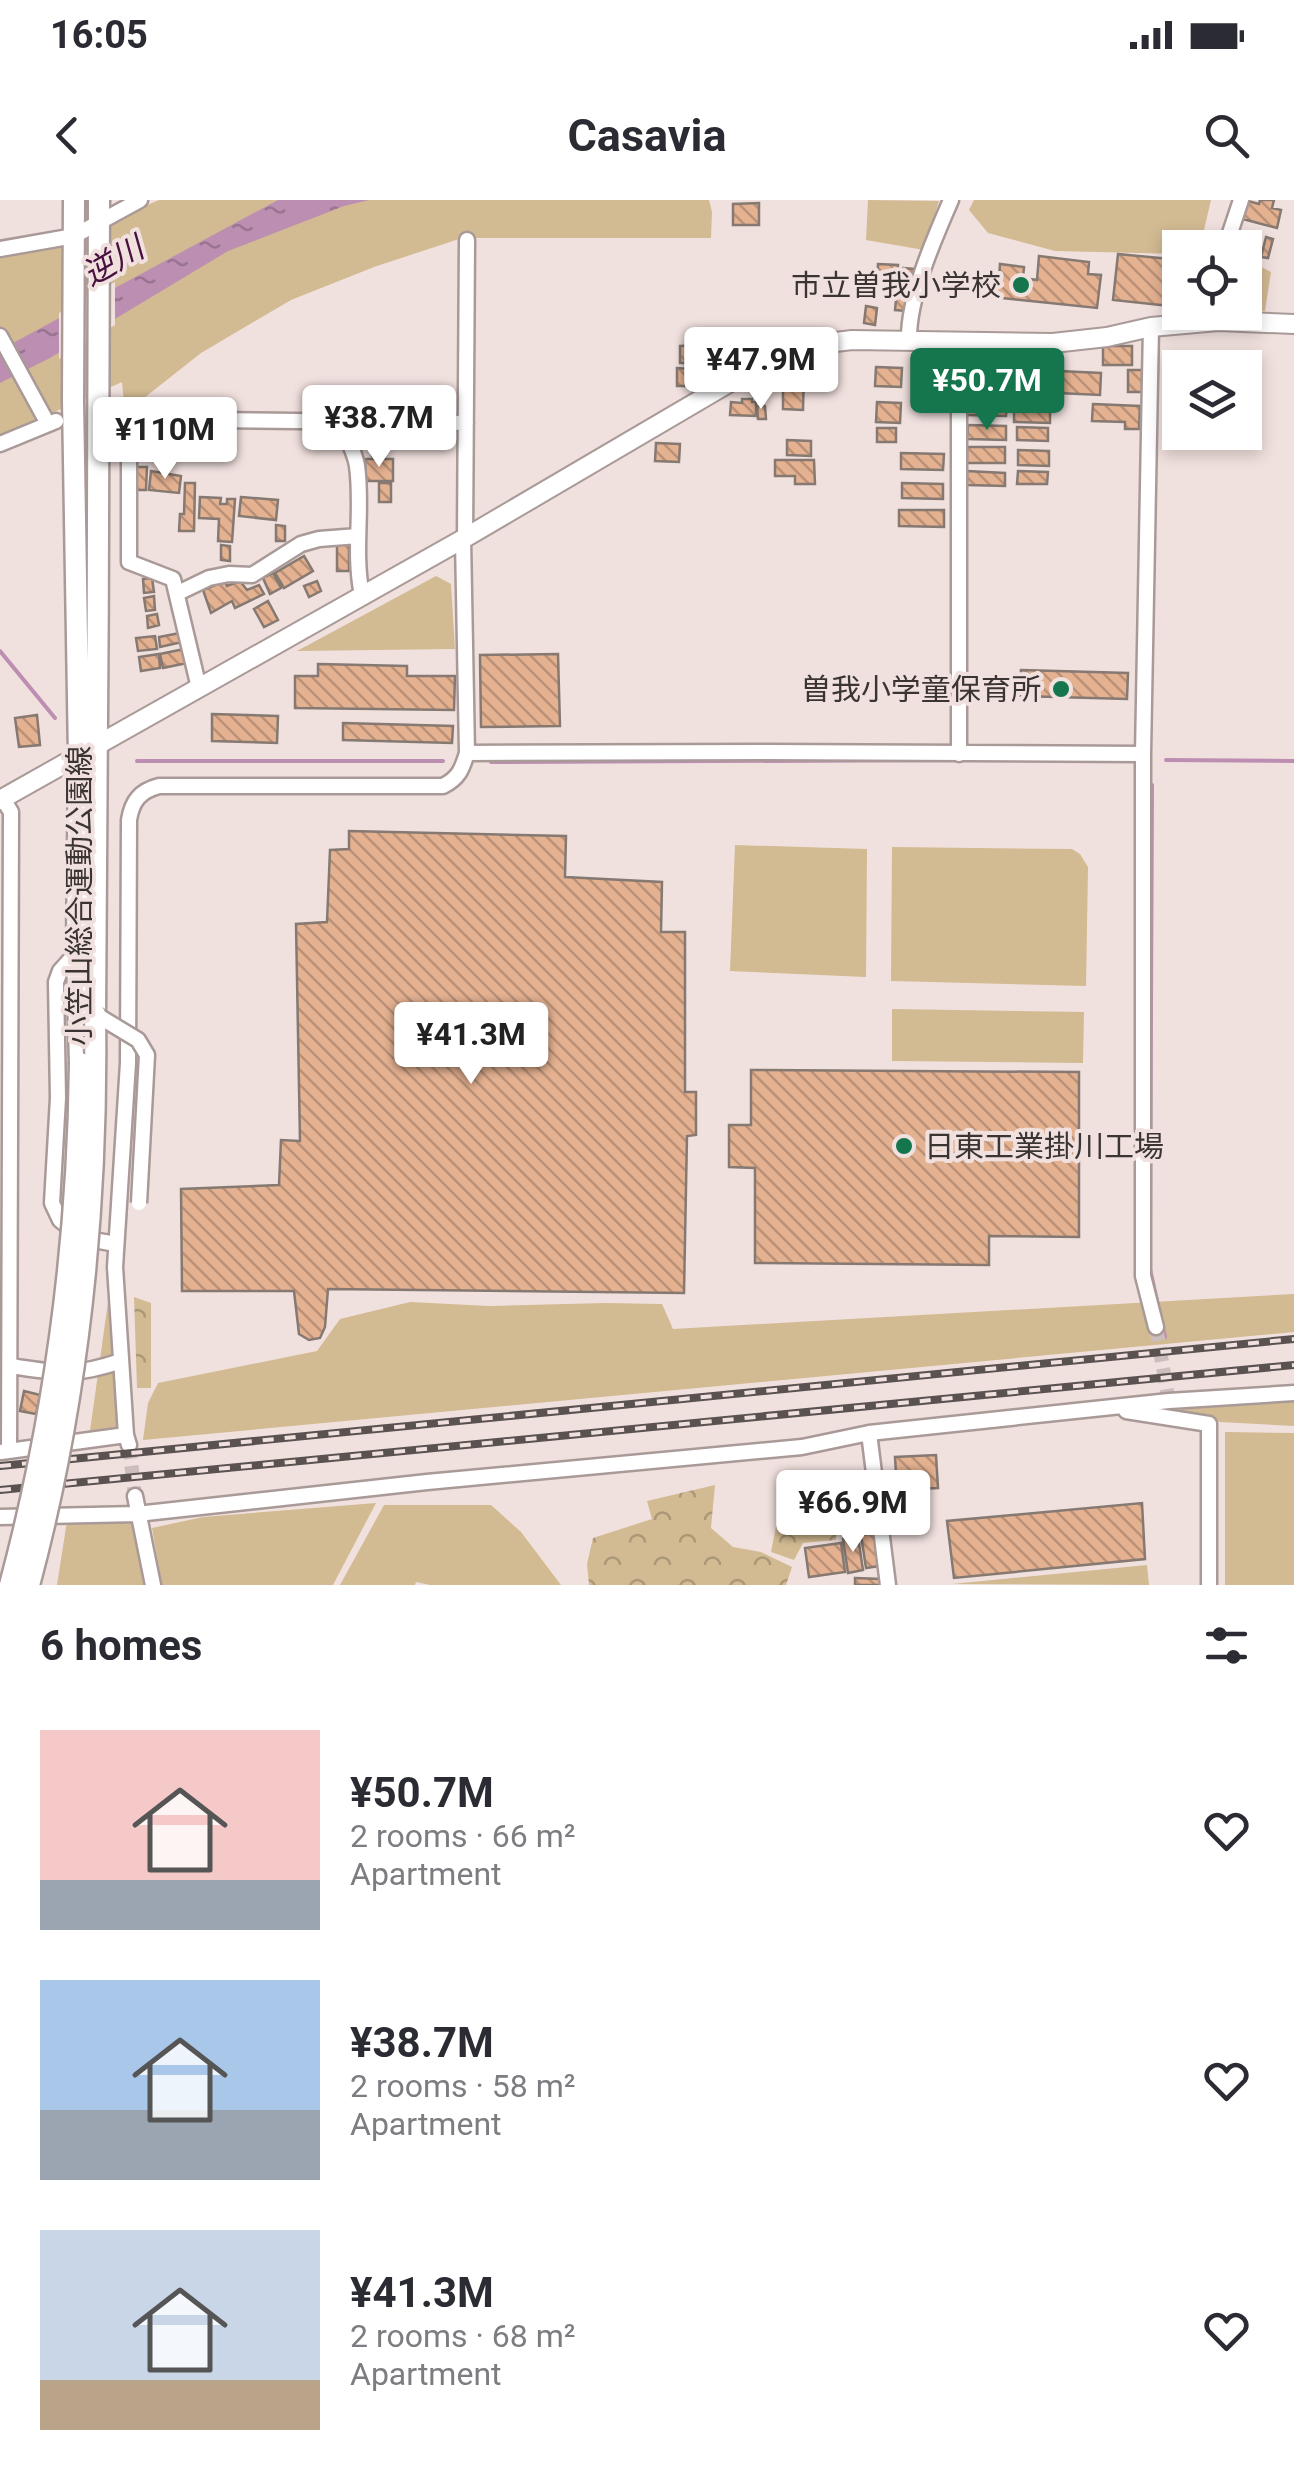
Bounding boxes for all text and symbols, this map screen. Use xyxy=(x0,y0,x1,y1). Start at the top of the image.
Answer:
text: 16:05 xyxy=(50,13,148,57)
icon: back xyxy=(40,108,95,163)
icon: search xyxy=(1199,108,1254,163)
text: Casavia xyxy=(567,109,727,162)
water label: 逆川 xyxy=(76,227,153,293)
map controls xyxy=(1162,230,1262,450)
button: locate xyxy=(1162,230,1262,330)
place label: 市立曽我小学校 xyxy=(791,268,1001,303)
marker: 市立曽我小学校 xyxy=(1010,274,1032,296)
pin: ¥47.9M xyxy=(680,327,842,412)
text: ¥47.9M xyxy=(706,340,816,378)
pin: ¥50.7M xyxy=(906,348,1068,433)
button: layers xyxy=(1162,350,1262,450)
text: ¥50.7M xyxy=(932,361,1042,399)
pin: ¥38.7M xyxy=(298,385,460,470)
pin: ¥110M xyxy=(95,397,235,482)
text: ¥38.7M xyxy=(324,398,434,436)
text: ¥110M xyxy=(115,410,215,448)
place label: 曽我小学童保育所 xyxy=(801,672,1041,707)
marker: 曽我小学童保育所 xyxy=(1050,678,1072,700)
street label: 小笠山総合運動公園線 xyxy=(62,746,97,1046)
pin: ¥41.3M xyxy=(390,1002,552,1087)
text: ¥41.3M xyxy=(416,1015,526,1053)
place label: 日東工業掛川工場 xyxy=(924,1129,1164,1164)
marker: 日東工業掛川工場 xyxy=(893,1135,915,1157)
pin: ¥66.9M xyxy=(772,1470,934,1555)
text: ¥66.9M xyxy=(798,1483,908,1521)
icon: filters xyxy=(1199,1618,1254,1673)
text: 6 homes xyxy=(40,1621,202,1670)
text: ¥50.7M xyxy=(350,1768,494,1817)
icon: home xyxy=(120,1770,240,1890)
icon: heart xyxy=(1199,1803,1254,1858)
text: 2 rooms · 66 m² xyxy=(350,1817,575,1855)
text: Apartment xyxy=(350,1855,502,1893)
text: ¥38.7M xyxy=(350,2018,494,2067)
icon: home xyxy=(120,2020,240,2140)
icon: heart xyxy=(1199,2053,1254,2108)
text: 2 rooms · 58 m² xyxy=(350,2067,575,2105)
text: Apartment xyxy=(350,2105,502,2143)
text: ¥41.3M xyxy=(350,2268,494,2317)
icon: home xyxy=(120,2270,240,2390)
icon: heart xyxy=(1199,2303,1254,2358)
text: 2 rooms · 68 m² xyxy=(350,2317,575,2355)
text: Apartment xyxy=(350,2355,502,2393)

